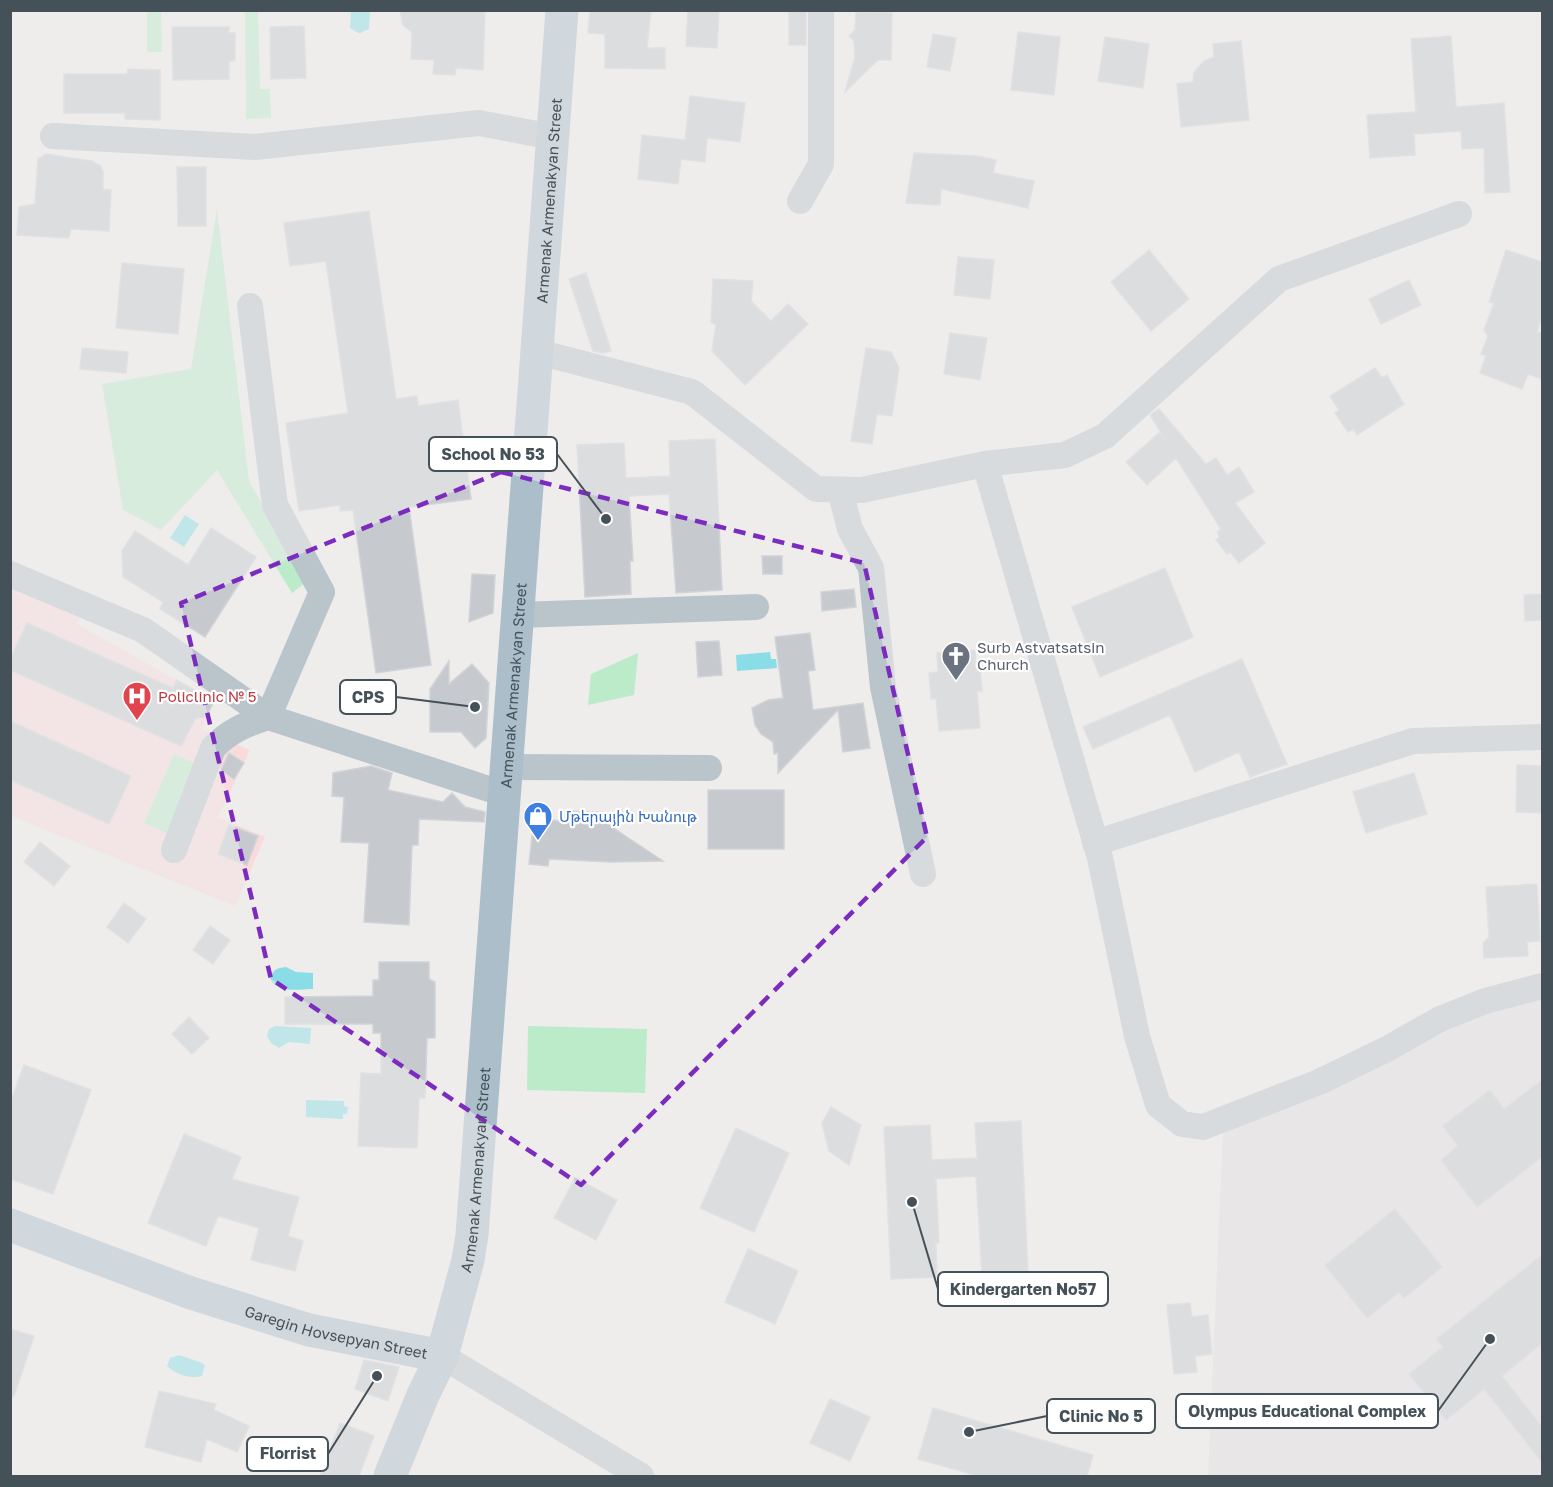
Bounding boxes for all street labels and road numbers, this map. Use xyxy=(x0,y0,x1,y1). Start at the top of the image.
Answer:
street label: Armenak Armenakyan Street xyxy=(532,97,565,304)
street label: Armenak Armenakyan Street xyxy=(496,582,530,789)
street label: Armenak Armenakyan Street xyxy=(456,1066,493,1274)
street label: Garegin Hovsepyan Street xyxy=(242,1301,429,1362)

